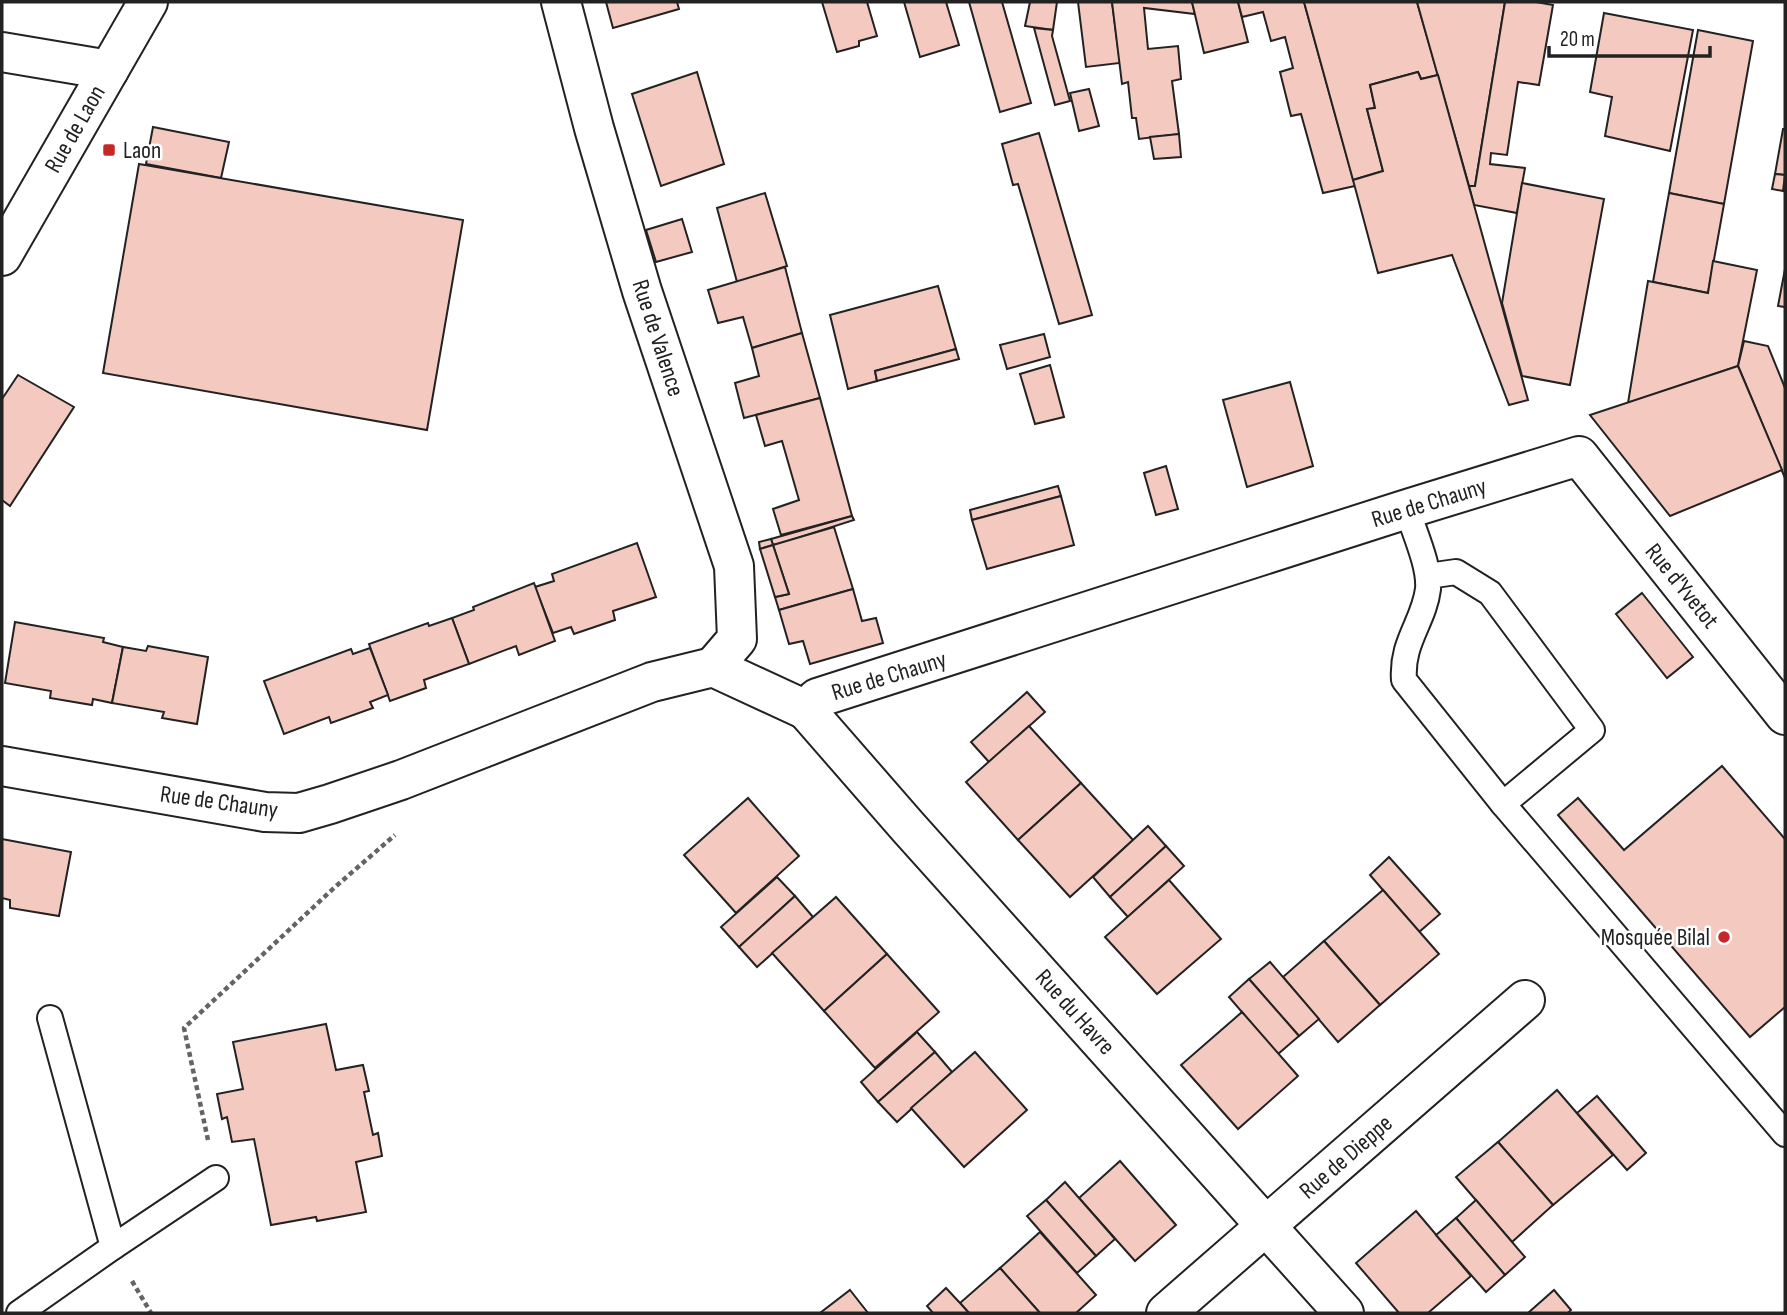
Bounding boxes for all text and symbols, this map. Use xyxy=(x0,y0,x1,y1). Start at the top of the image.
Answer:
scale bar xyxy=(1549,14,1710,58)
text: 20 m xyxy=(1560,27,1595,52)
street label: Rue de Laon xyxy=(38,80,112,178)
place label: Laon xyxy=(123,136,161,165)
marker: Laon xyxy=(101,142,117,158)
street label: Rue de Valence xyxy=(626,276,690,400)
street label: Rue de Chauny xyxy=(1368,472,1490,534)
street label: Rue d'Yvetot xyxy=(1639,538,1725,634)
street label: Rue de Chauny xyxy=(828,645,950,707)
street label: Rue de Chauny xyxy=(158,779,280,825)
place label: Mosquée Bilal xyxy=(1601,923,1710,952)
marker: Mosquée Bilal xyxy=(1716,929,1732,945)
street label: Rue du Havre xyxy=(1029,963,1121,1061)
street label: Rue de Dieppe xyxy=(1294,1109,1398,1205)

